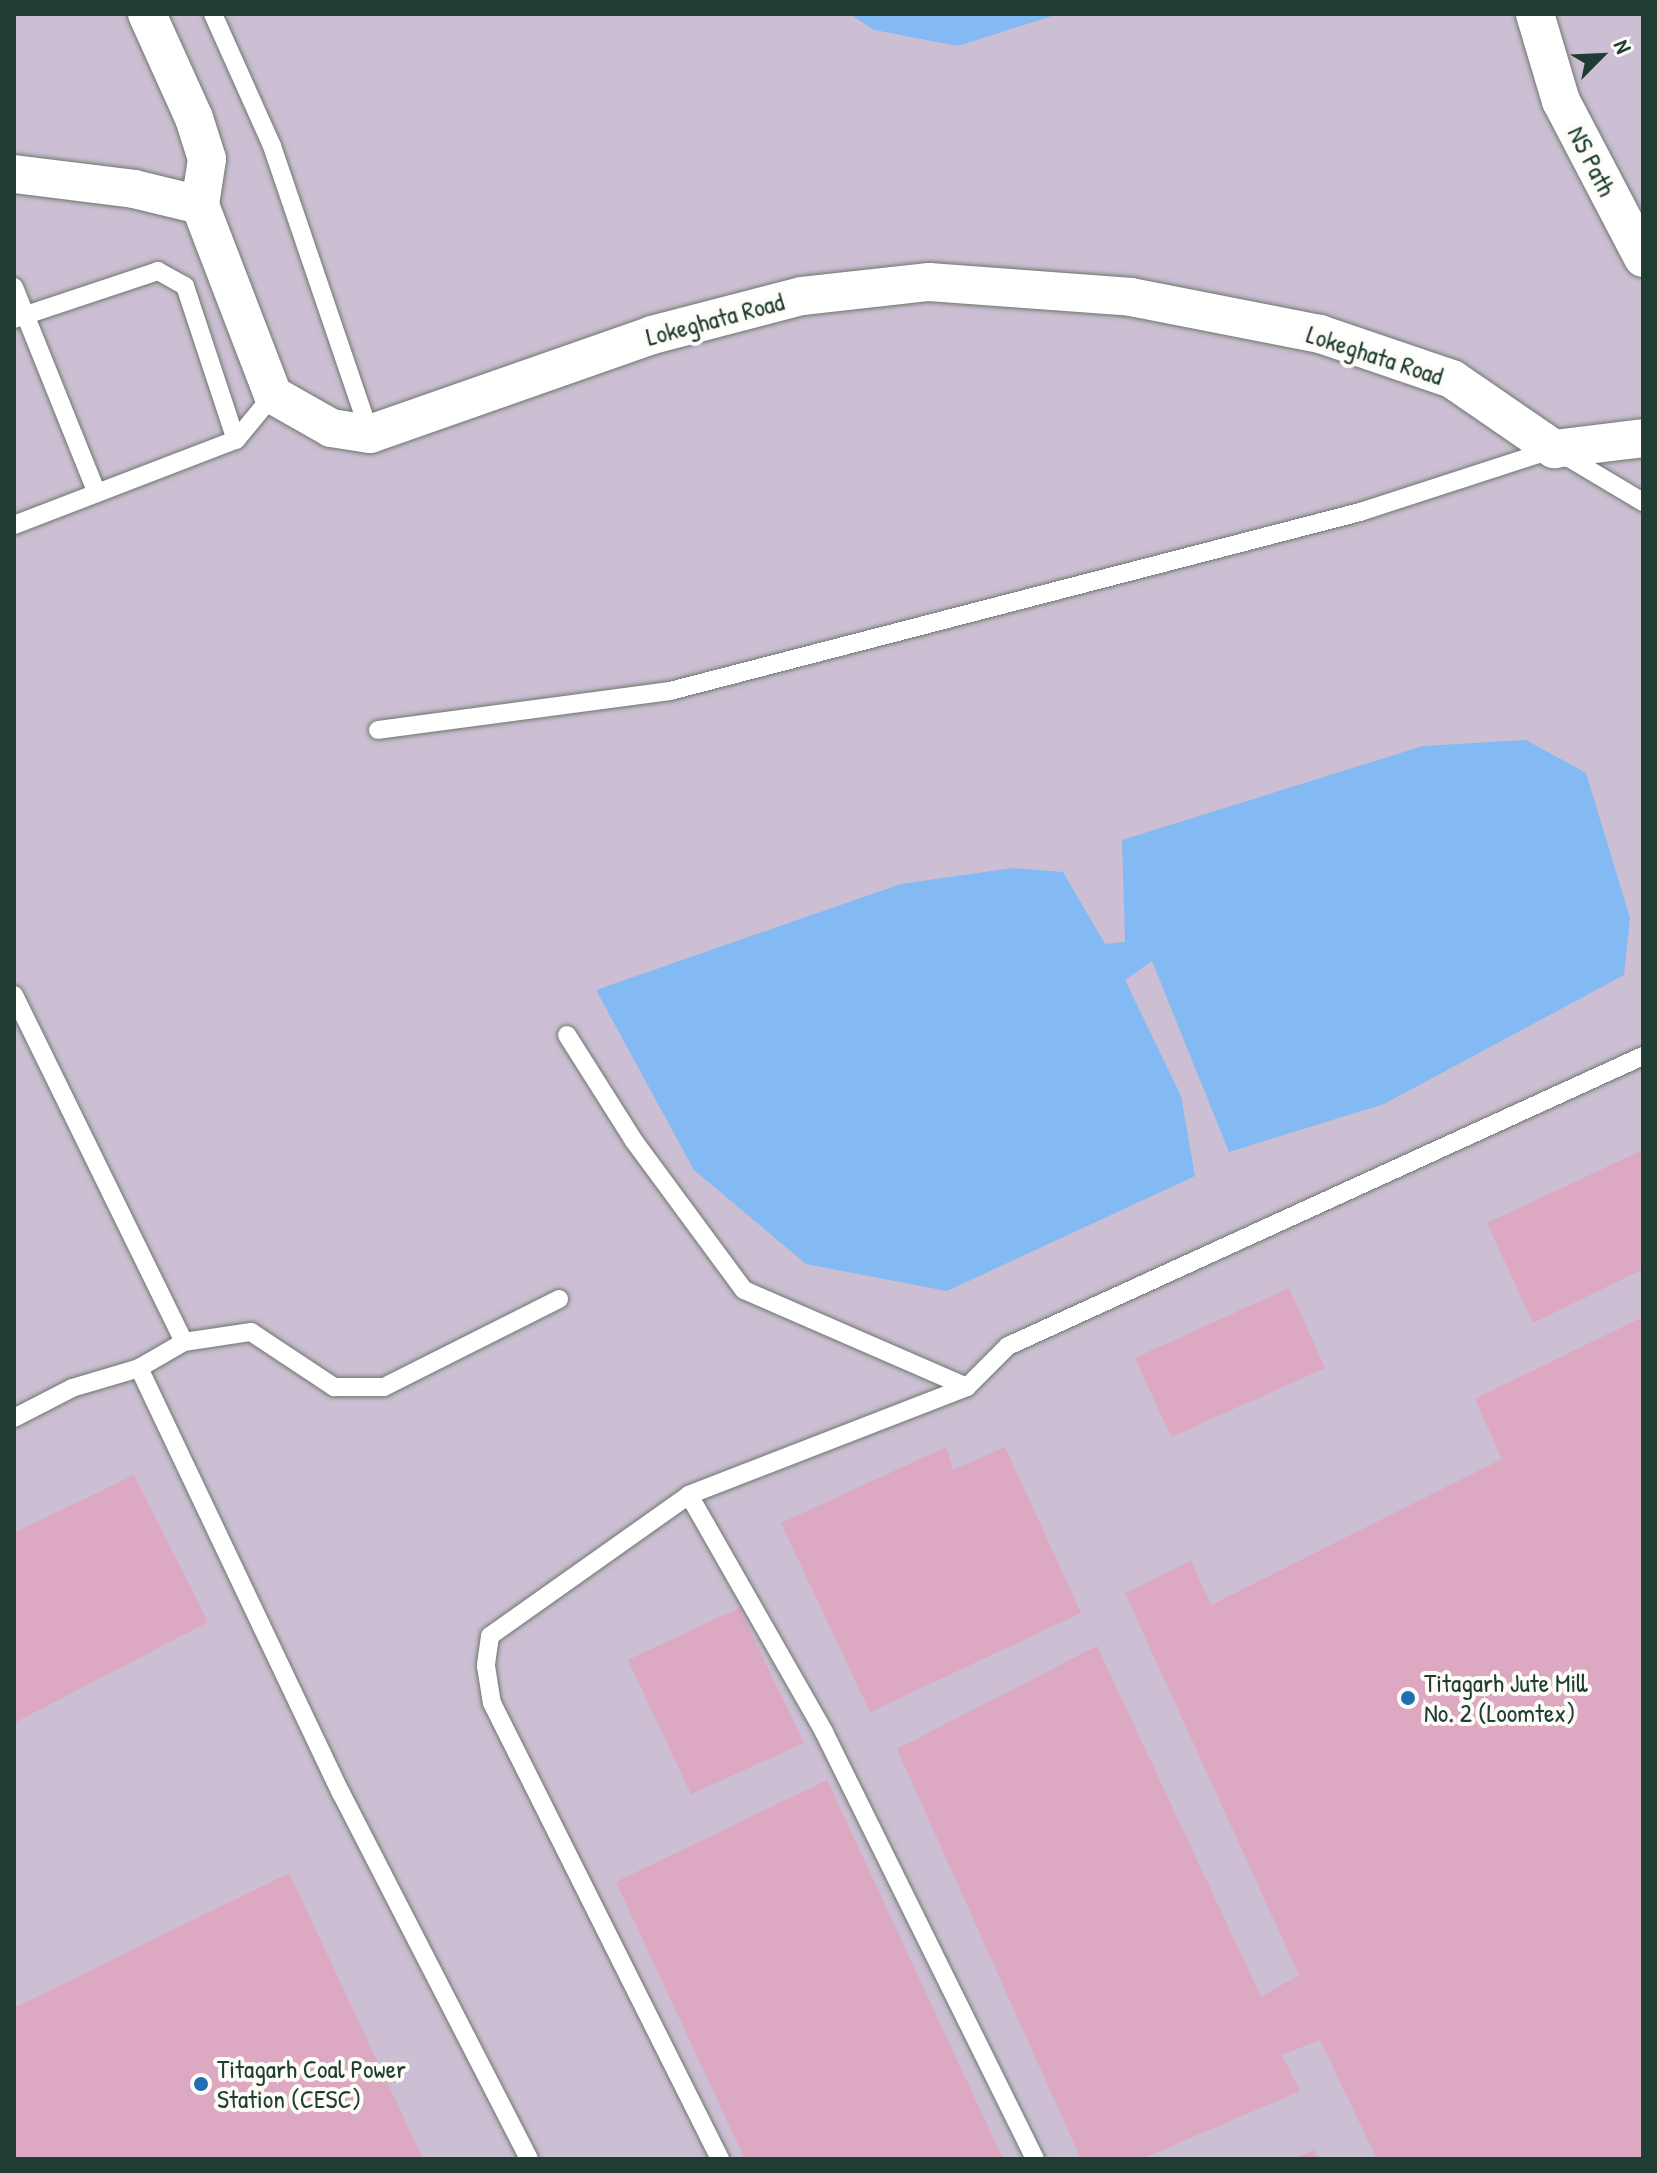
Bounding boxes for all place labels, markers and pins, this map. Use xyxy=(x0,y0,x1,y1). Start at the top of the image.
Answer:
place label: Titagarh Jute Mill No. 2 (Loomtex) xyxy=(1424,1667,1588,1728)
marker: Titagarh Jute Mill No. 2 (Loomtex) xyxy=(1399,1689,1417,1707)
place label: Titagarh Coal Power Station (CESC) xyxy=(217,2053,406,2114)
marker: Titagarh Coal Power Station (CESC) xyxy=(192,2075,210,2093)

